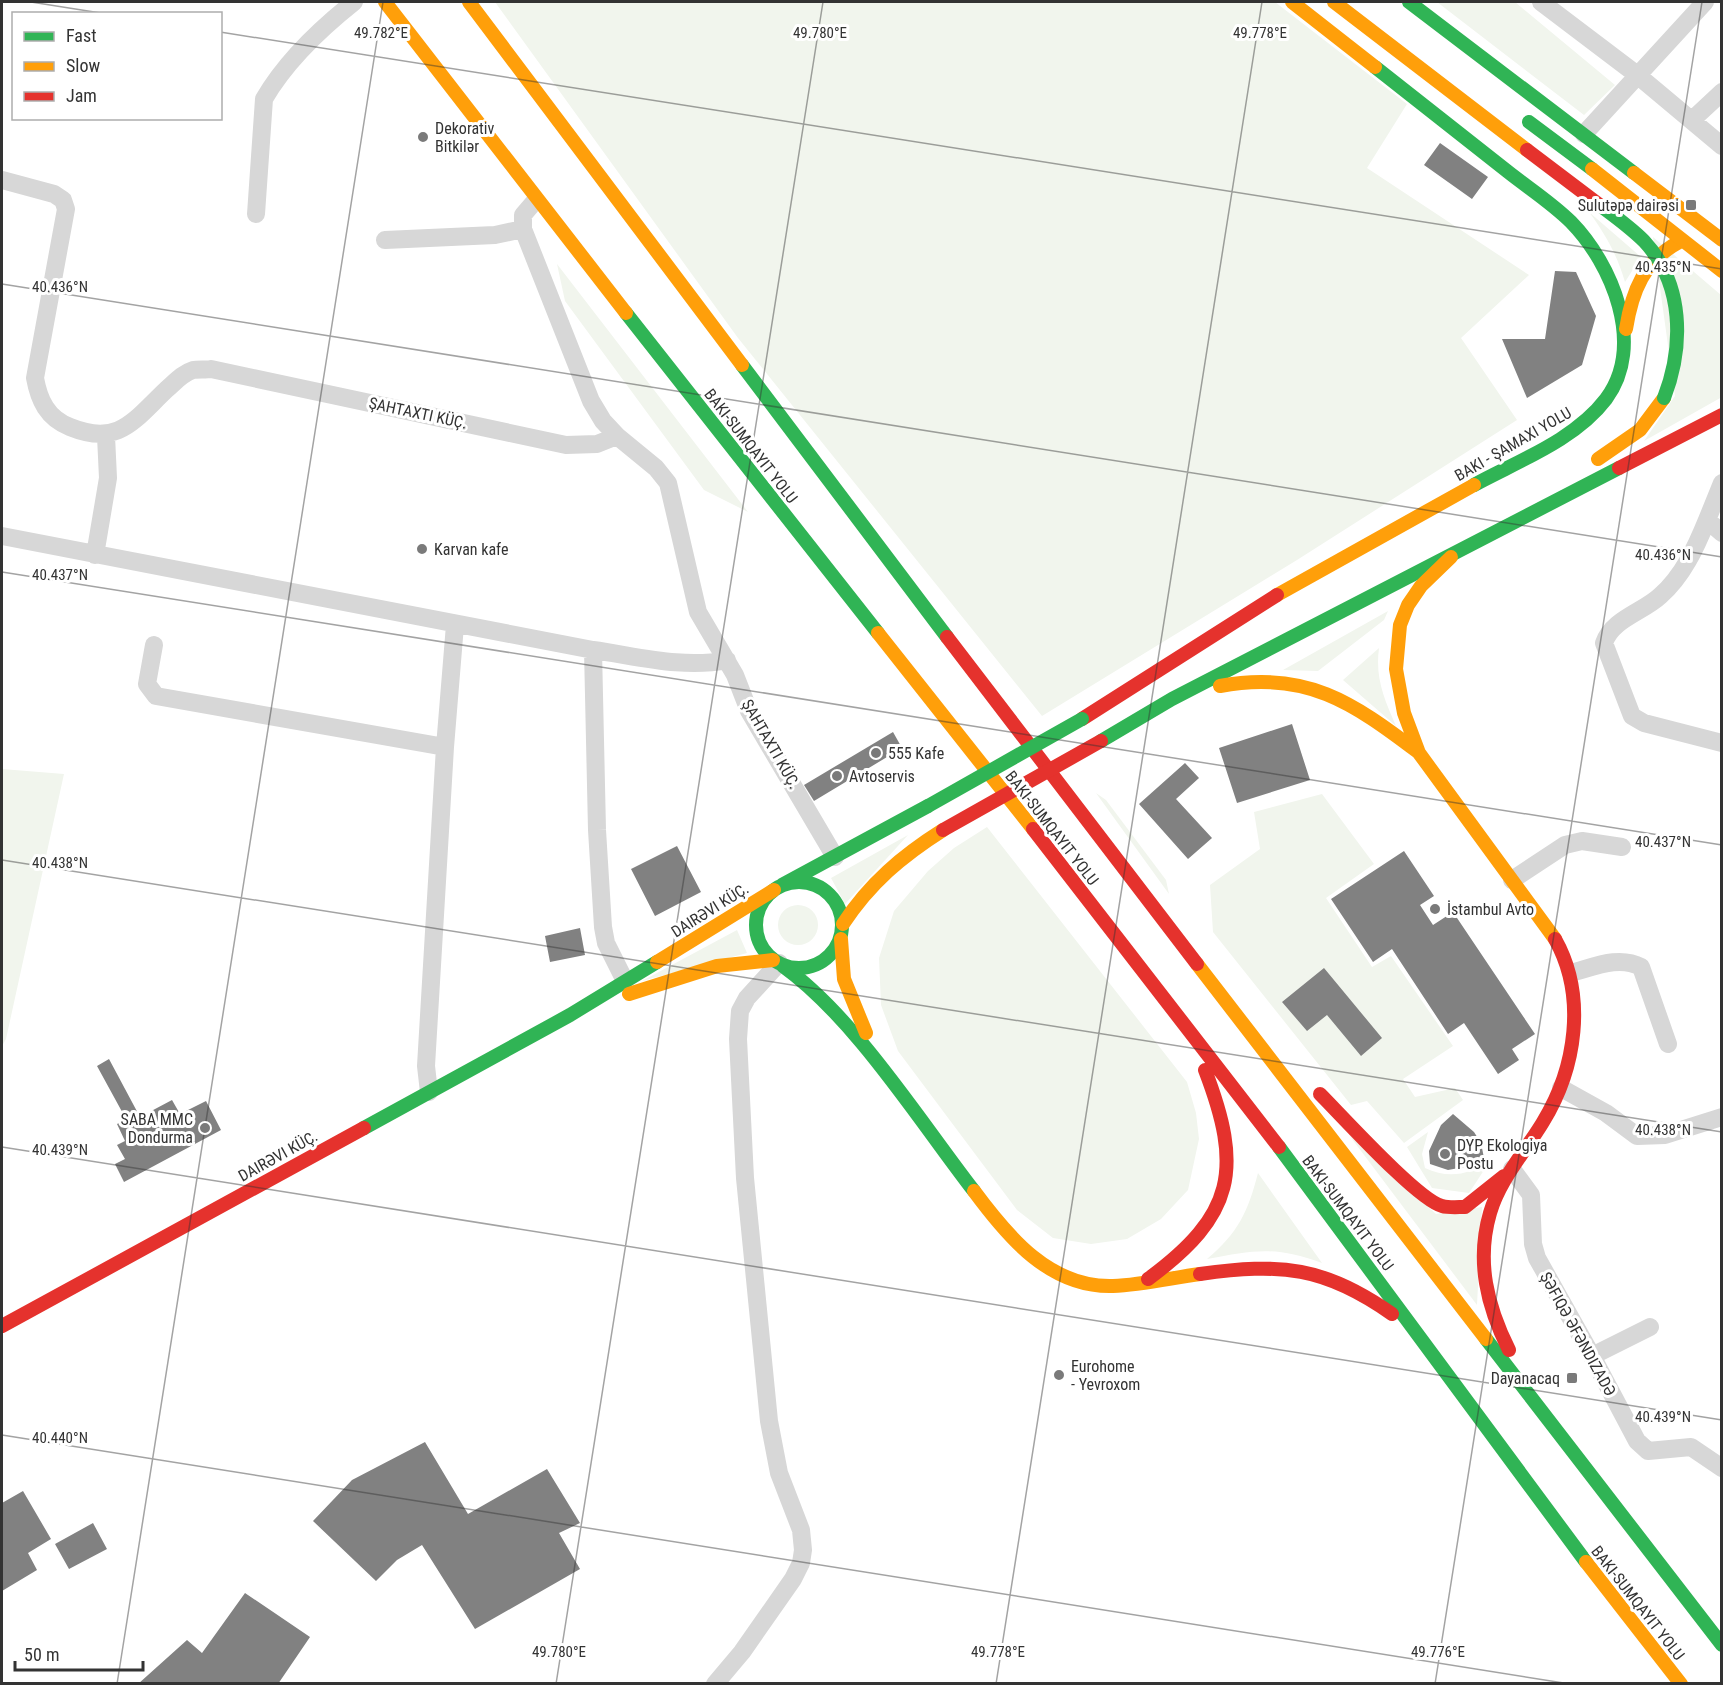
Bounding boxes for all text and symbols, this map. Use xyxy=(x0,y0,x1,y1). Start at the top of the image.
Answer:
legend xyxy=(12,12,222,120)
text: 49.782°E xyxy=(354,24,408,42)
text: 49.780°E xyxy=(793,24,847,42)
text: 49.778°E xyxy=(1233,24,1287,42)
text: Fast xyxy=(66,25,97,46)
text: Slow xyxy=(66,55,101,76)
text: Jam xyxy=(66,85,97,106)
place label: Dekorativ Bitkilər xyxy=(435,119,495,156)
marker: Dekorativ Bitkilər xyxy=(416,130,430,144)
place label: Sulutəpə dairəsi xyxy=(1578,196,1679,215)
marker: Sulutəpə dairəsi xyxy=(1684,198,1698,212)
text: 40.435°N xyxy=(1635,258,1691,276)
text: 40.436°N xyxy=(32,278,88,296)
street label: BAKI-SUMQAYIT YOLU xyxy=(700,385,802,507)
street label: ŞAHTAXTI KÜÇ. xyxy=(367,393,469,433)
street label: BAKI - ŞAMAXI YOLU xyxy=(1451,403,1575,485)
place label: Karvan kafe xyxy=(434,540,508,559)
marker: Karvan kafe xyxy=(415,542,429,556)
text: 40.436°N xyxy=(1635,546,1691,564)
text: 40.437°N xyxy=(32,566,88,584)
street label: ŞAHTAXTI KÜÇ. xyxy=(738,696,804,792)
place label: 555 Kafe xyxy=(888,744,944,763)
marker: 555 Kafe xyxy=(869,746,883,760)
place label: Avtoservis xyxy=(849,767,915,786)
street label: BAKI-SUMQAYIT YOLU xyxy=(1001,767,1103,889)
marker: Avtoservis xyxy=(830,769,844,783)
text: 40.437°N xyxy=(1635,833,1691,851)
text: 40.438°N xyxy=(32,854,88,872)
street label: DAIRƏVI KÜÇ. xyxy=(668,879,752,941)
place label: İstambul Avto xyxy=(1447,900,1534,919)
marker: İstambul Avto xyxy=(1428,902,1442,916)
place label: SABA MMC Dondurma xyxy=(121,1110,193,1147)
marker: SABA MMC Dondurma xyxy=(198,1121,212,1135)
text: 40.438°N xyxy=(1635,1121,1691,1139)
street label: DAIRƏVI KÜÇ. xyxy=(235,1126,321,1186)
place label: DYP Ekologiya Postu xyxy=(1457,1136,1547,1173)
text: 40.439°N xyxy=(32,1141,88,1159)
marker: DYP Ekologiya Postu xyxy=(1438,1147,1452,1161)
street label: BAKI-SUMQAYIT YOLU xyxy=(1298,1151,1398,1275)
street label: ŞƏFIQƏ ƏFƏNDIZADƏ xyxy=(1536,1269,1620,1399)
place label: Eurohome - Yevroxom xyxy=(1071,1357,1140,1394)
marker: Eurohome - Yevroxom xyxy=(1052,1368,1066,1382)
place label: Dayanacaq xyxy=(1491,1369,1560,1388)
marker: Dayanacaq xyxy=(1565,1371,1579,1385)
text: 40.439°N xyxy=(1635,1408,1691,1426)
text: 40.440°N xyxy=(32,1429,88,1447)
street label: BAKI-SUMQAYIT YOLU xyxy=(1587,1542,1689,1664)
scale bar xyxy=(15,1634,142,1672)
text: 49.780°E xyxy=(532,1643,586,1661)
text: 49.778°E xyxy=(971,1643,1025,1661)
text: 49.776°E xyxy=(1411,1643,1465,1661)
text: 50 m xyxy=(24,1644,59,1665)

